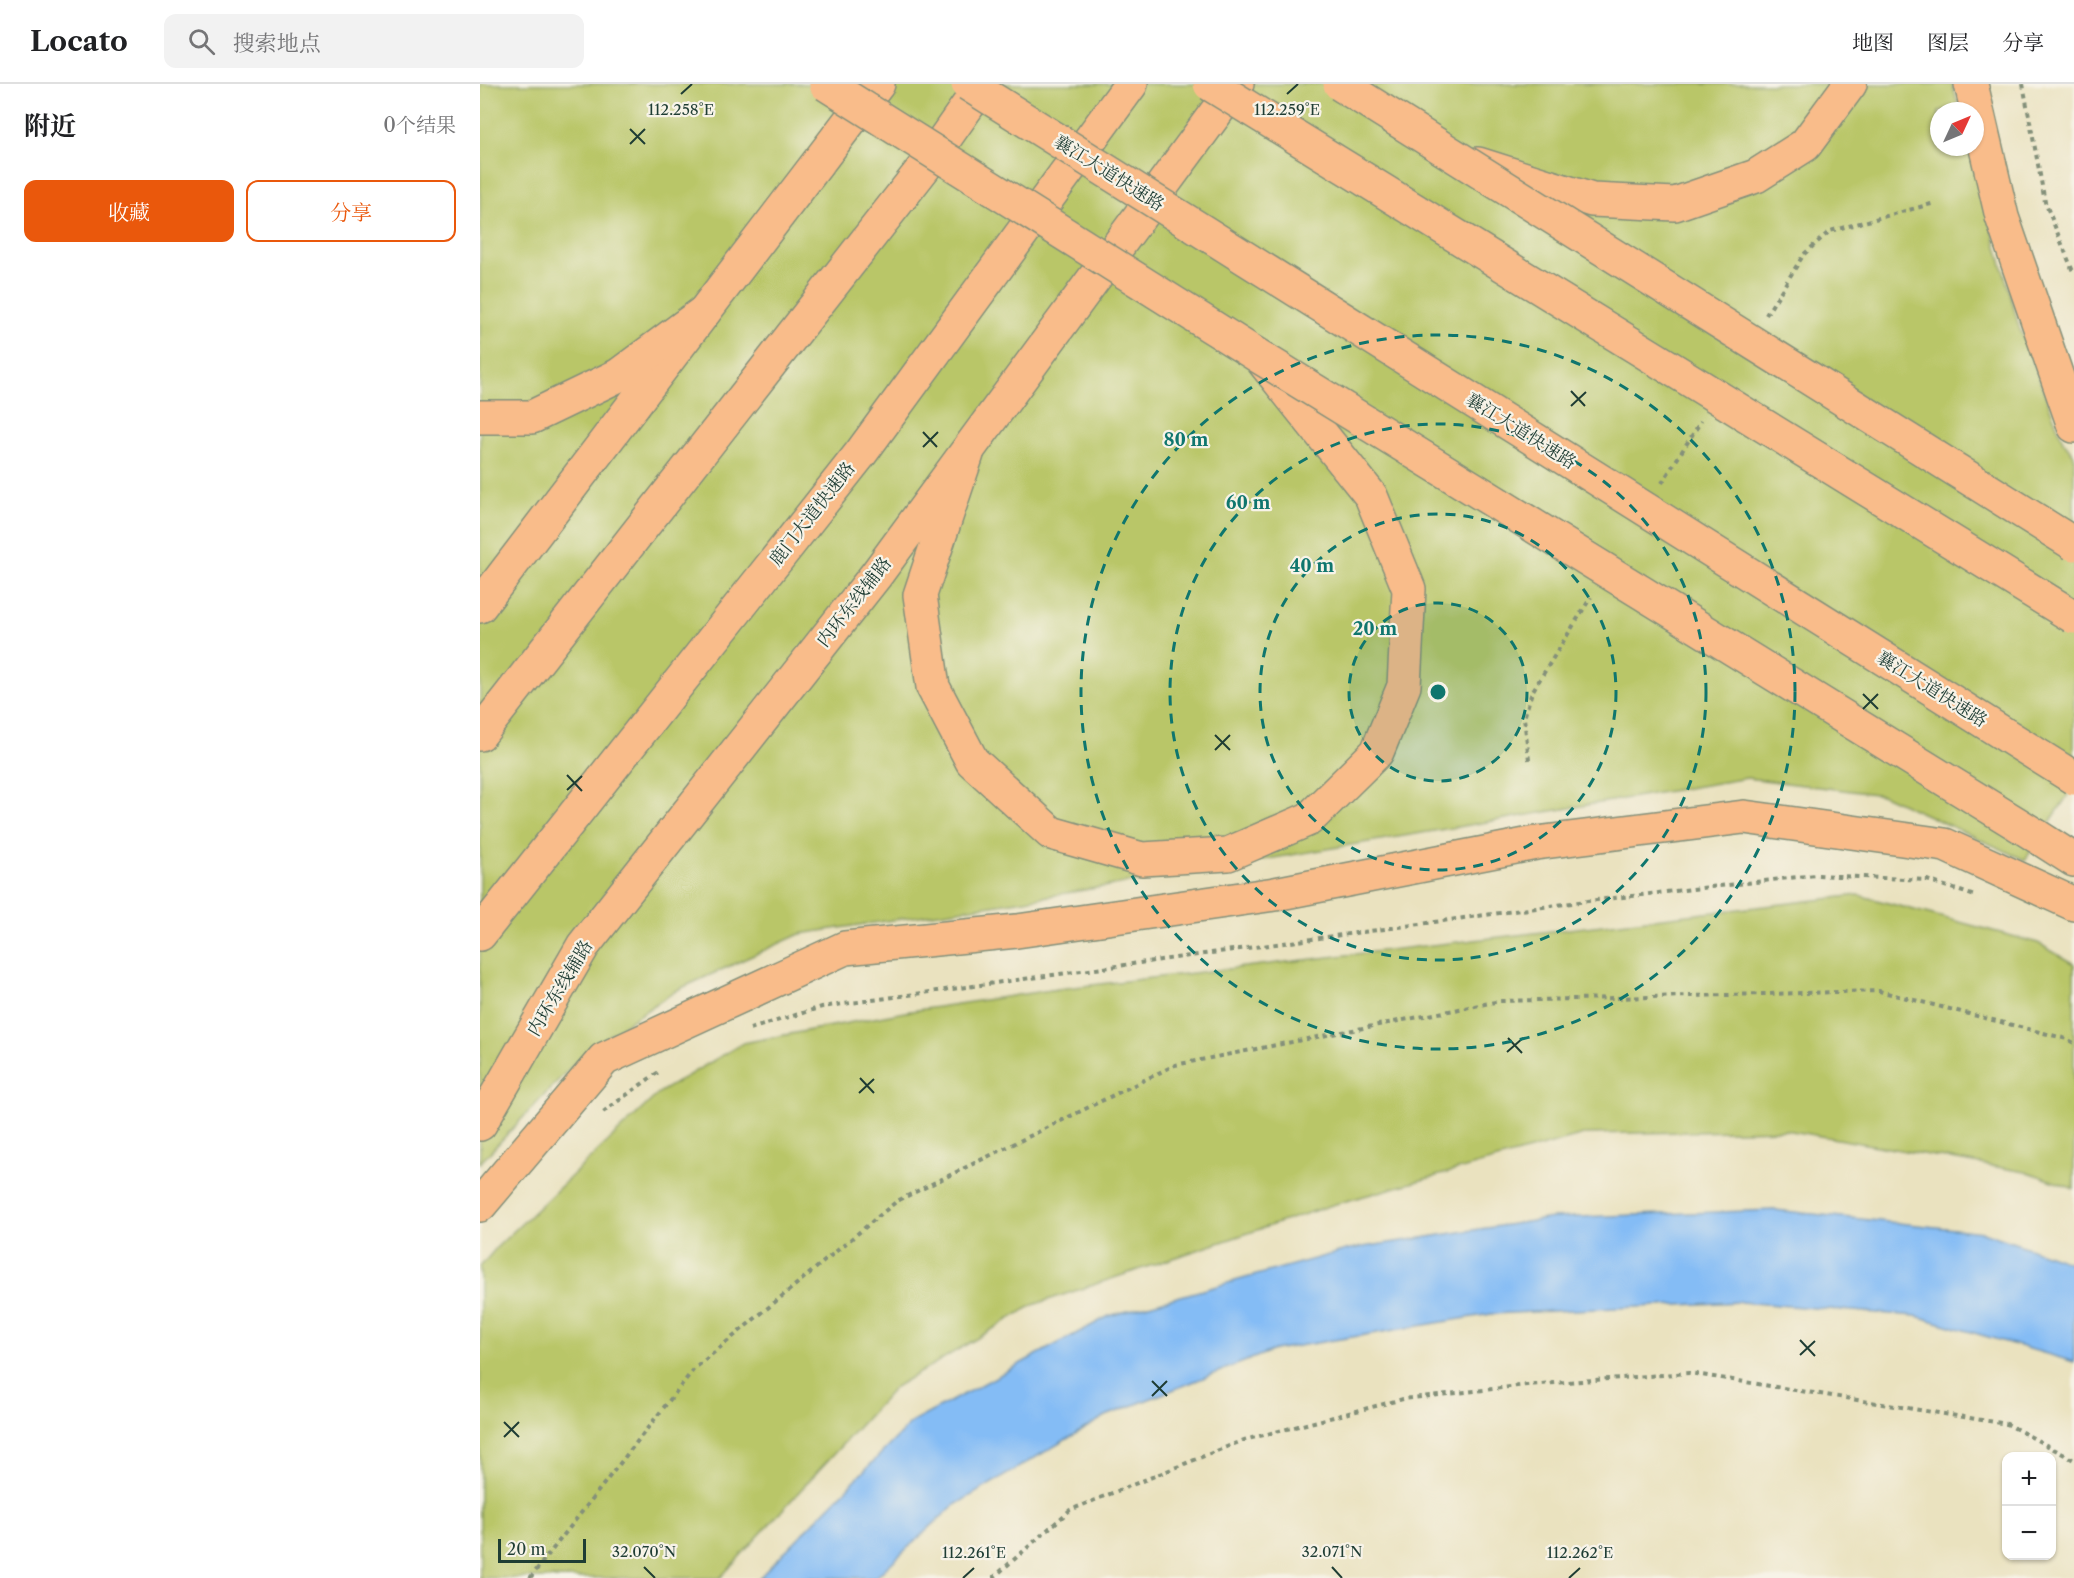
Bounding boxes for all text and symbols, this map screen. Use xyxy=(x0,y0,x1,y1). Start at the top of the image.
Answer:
search box xyxy=(164,14,584,68)
text: Locato xyxy=(30,24,128,58)
icon: search xyxy=(185,25,218,58)
text: 搜索地点 xyxy=(233,30,321,57)
text: 地图 xyxy=(1852,30,1894,55)
text: 图层 xyxy=(1927,30,1969,55)
text: 分享 xyxy=(2002,30,2044,55)
text: 112.258°E xyxy=(648,100,714,119)
text: 112.259°E xyxy=(1254,100,1320,119)
north arrow xyxy=(1930,102,1984,156)
text: 附近 xyxy=(24,110,76,142)
text: 0个结果 xyxy=(383,113,456,137)
street label: 襄江大道快速路 xyxy=(1050,130,1168,216)
button: 收藏 xyxy=(24,180,234,242)
button: 分享 xyxy=(246,180,456,242)
street label: 襄江大道快速路 xyxy=(1462,388,1580,474)
text: 80 m xyxy=(1163,429,1209,451)
street label: 鹿门大道快速路 xyxy=(765,458,859,570)
text: 60 m xyxy=(1226,492,1270,514)
street label: 内环东线辅路 xyxy=(812,553,896,651)
text: 40 m xyxy=(1290,555,1334,577)
text: 20 m xyxy=(1353,618,1397,640)
street label: 襄江大道快速路 xyxy=(1873,646,1991,732)
centre of rings xyxy=(1428,682,1448,702)
street label: 内环东线辅路 xyxy=(523,936,597,1040)
map controls xyxy=(2002,1452,2056,1560)
button: + xyxy=(2002,1452,2056,1506)
button: − xyxy=(2002,1506,2056,1560)
scale bar xyxy=(498,1536,586,1564)
text: 20 m xyxy=(507,1539,546,1559)
text: 32.070°N xyxy=(612,1542,676,1561)
text: 32.071°N xyxy=(1302,1542,1362,1561)
text: 112.261°E xyxy=(942,1543,1006,1562)
text: 112.262°E xyxy=(1547,1543,1613,1562)

